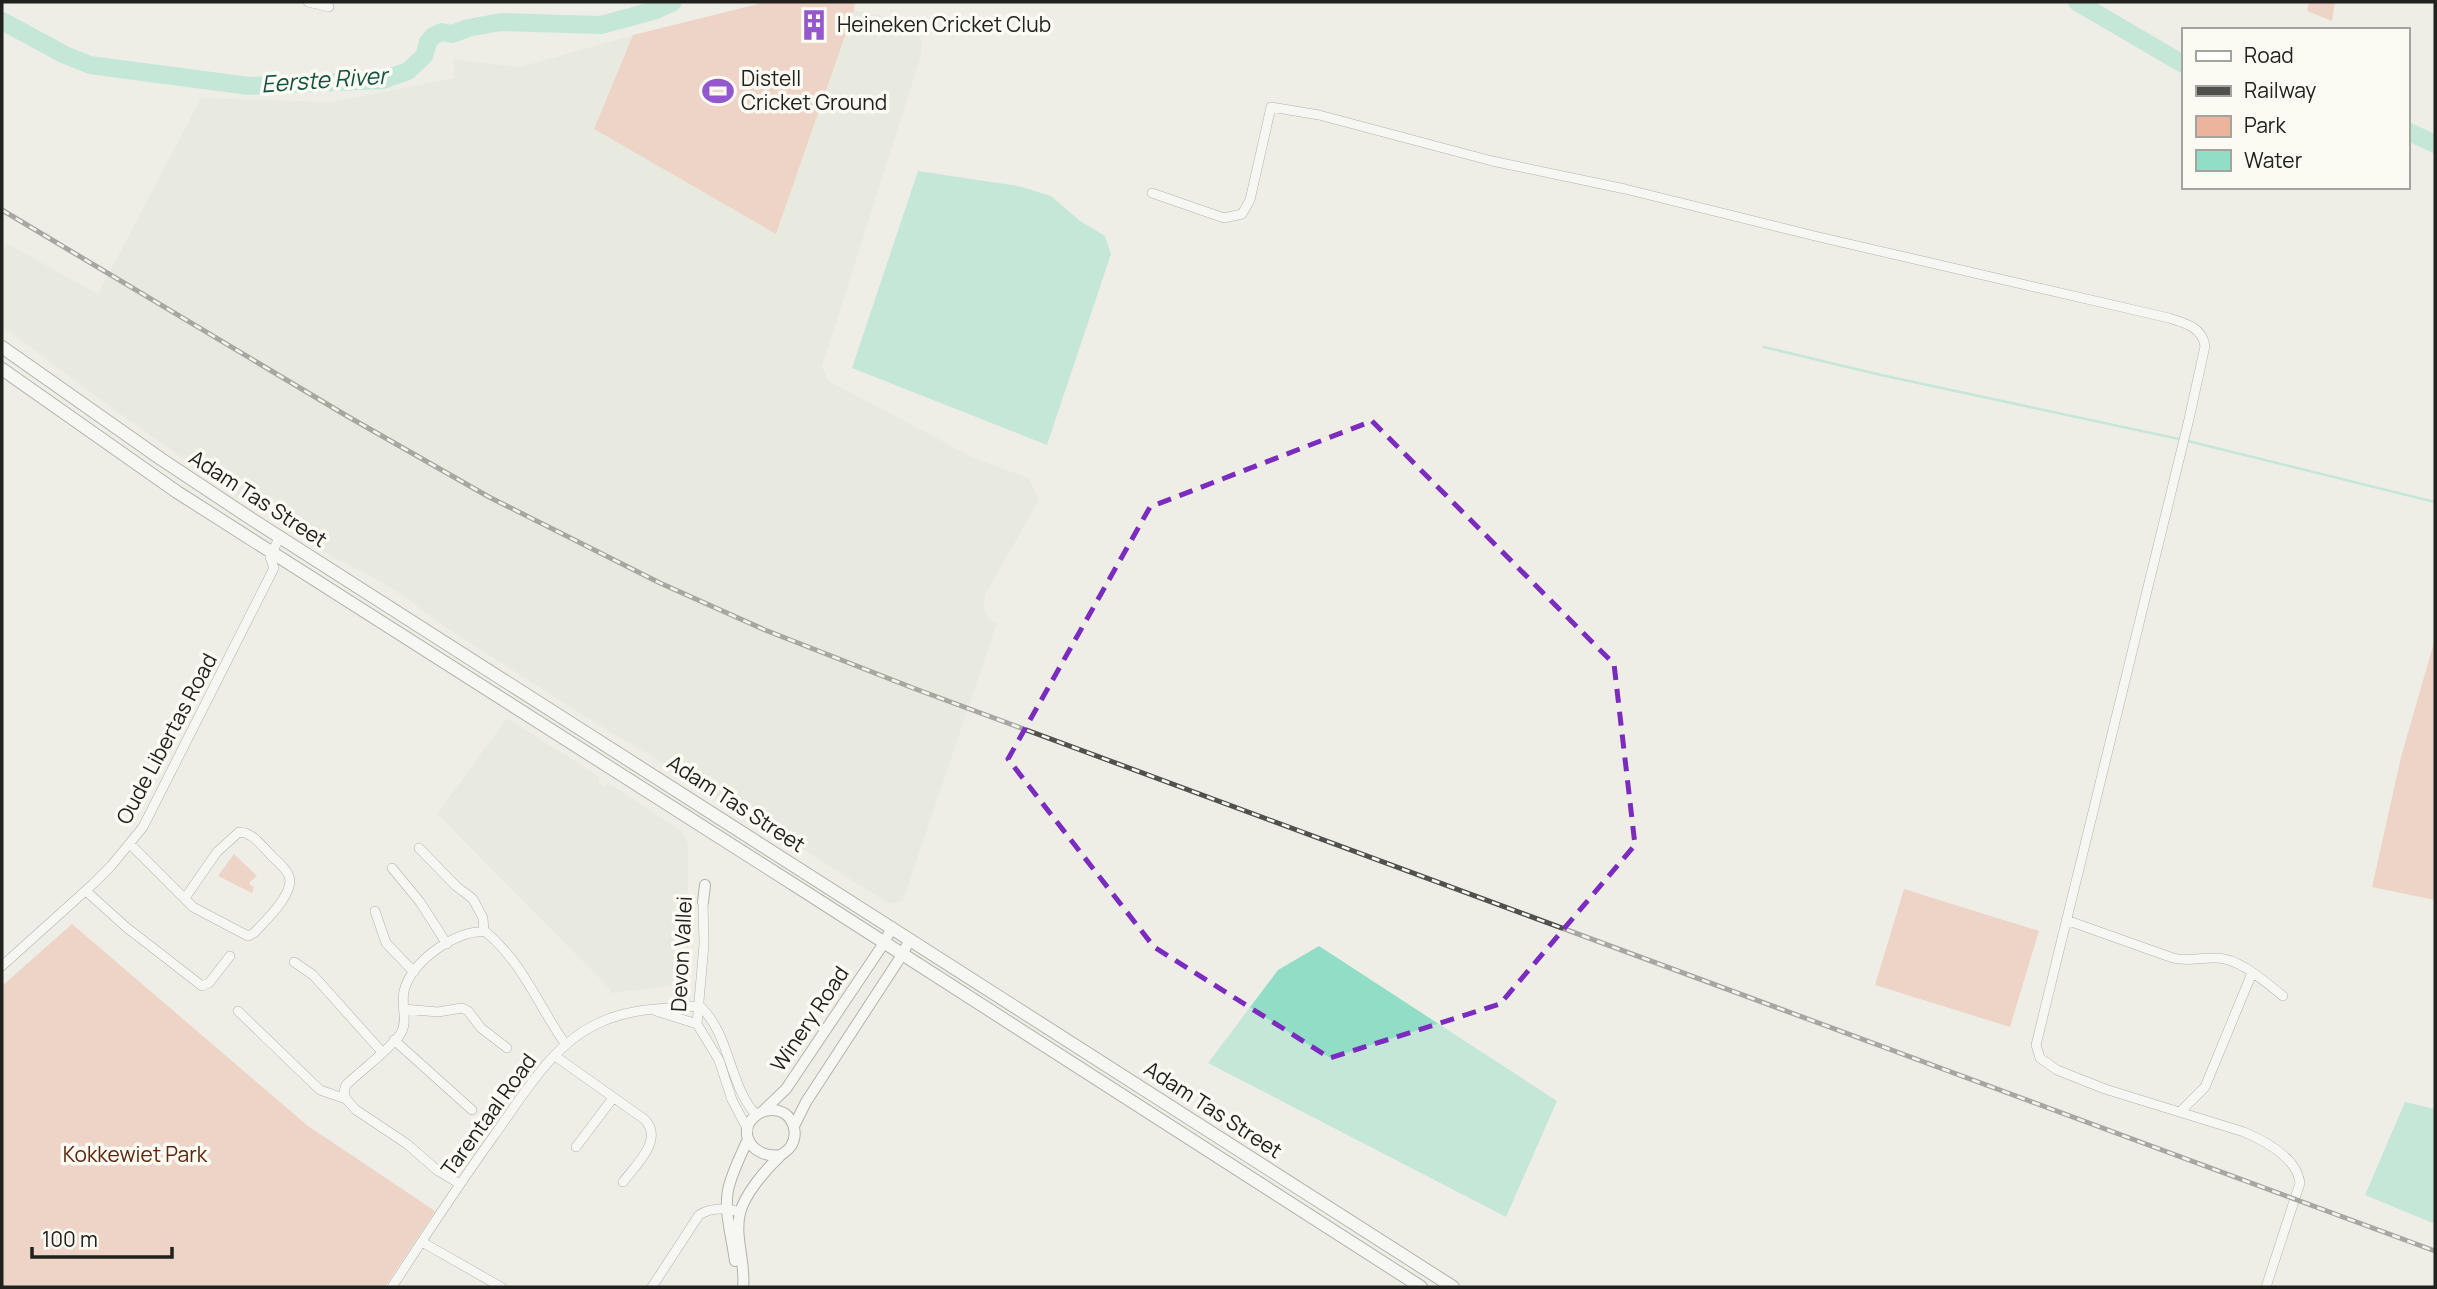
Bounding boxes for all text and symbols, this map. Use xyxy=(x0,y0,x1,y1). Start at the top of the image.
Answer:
building icon: Heineken Cricket Club xyxy=(797,8,831,42)
place label: Heineken Cricket Club xyxy=(837,10,1051,38)
legend xyxy=(2182,28,2409,189)
text: Road xyxy=(2244,41,2294,69)
water label: Eerste River xyxy=(260,58,391,99)
place label: Distell Cricket Ground xyxy=(741,64,887,116)
sports icon: Distell Cricket Ground xyxy=(701,74,735,108)
text: Railway xyxy=(2244,76,2316,104)
text: Park xyxy=(2244,111,2286,139)
text: Water xyxy=(2244,146,2303,174)
street label: Adam Tas Street xyxy=(184,443,333,553)
street label: Oude Libertas Road xyxy=(109,648,223,829)
street label: Adam Tas Street xyxy=(662,748,811,858)
street label: Devon Vallei xyxy=(664,895,698,1012)
street label: Winery Road xyxy=(764,960,855,1077)
street label: Tarentaal Road xyxy=(434,1047,542,1181)
street label: Adam Tas Street xyxy=(1139,1054,1288,1164)
park label: Kokkewiet Park xyxy=(63,1140,208,1168)
scale bar xyxy=(32,1216,172,1260)
text: 100 m xyxy=(42,1225,98,1253)

